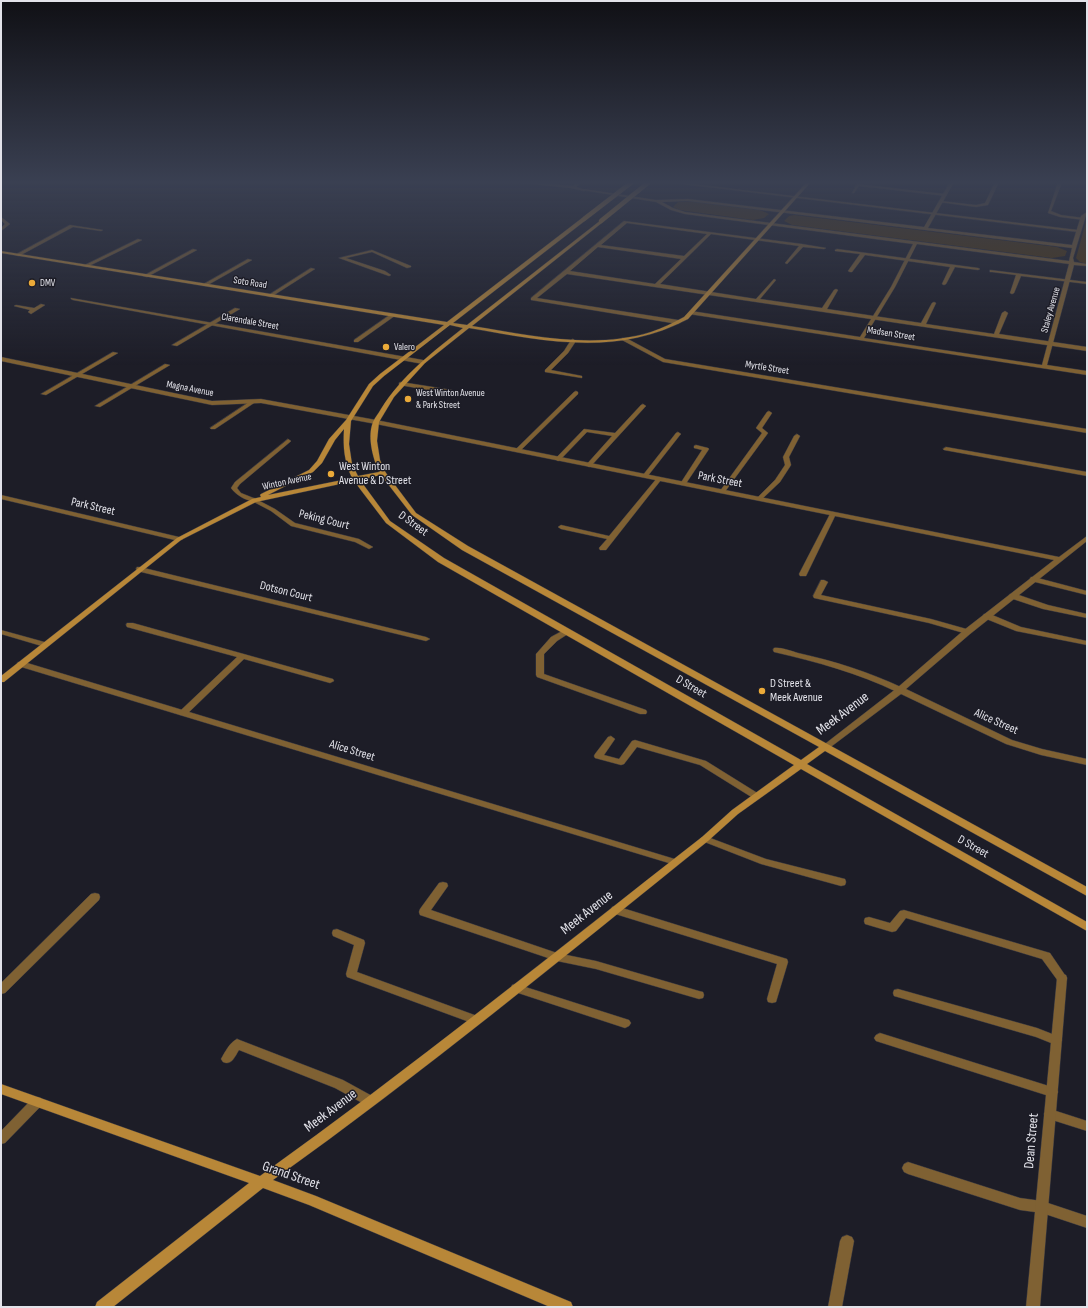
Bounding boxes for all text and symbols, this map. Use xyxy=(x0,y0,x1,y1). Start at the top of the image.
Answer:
street label: Soto Road xyxy=(232,274,268,292)
place label: DMV xyxy=(40,277,55,289)
marker: DMV xyxy=(27,278,37,288)
street label: Staley Avenue xyxy=(1039,286,1063,334)
street label: Clarendale Street xyxy=(220,311,280,333)
street label: Madsen Street xyxy=(866,324,916,344)
place label: Valero xyxy=(394,341,415,353)
marker: Valero xyxy=(381,342,391,352)
street label: Myrtle Street xyxy=(744,359,790,377)
street label: Magna Avenue xyxy=(165,379,215,399)
place label: West Winton Avenue & Park Street xyxy=(416,387,485,410)
marker: West Winton Avenue & Park Street xyxy=(403,394,413,404)
place label: West Winton Avenue & D Street xyxy=(339,460,411,488)
marker: West Winton Avenue & D Street xyxy=(326,469,336,479)
street label: Park Street xyxy=(697,469,743,491)
street label: Winton Avenue xyxy=(261,471,313,493)
street label: Park Street xyxy=(70,495,116,519)
street label: Peking Court xyxy=(297,507,351,533)
street label: D Street xyxy=(395,508,431,540)
street label: Dotson Court xyxy=(258,579,314,605)
street label: D Street xyxy=(673,672,709,702)
place label: D Street & Meek Avenue xyxy=(770,677,823,705)
marker: D Street & Meek Avenue xyxy=(757,686,767,696)
street label: Meek Avenue xyxy=(813,689,873,739)
street label: Alice Street xyxy=(972,706,1020,738)
street label: Alice Street xyxy=(328,737,376,765)
street label: D Street xyxy=(955,833,991,861)
street label: Meek Avenue xyxy=(558,887,616,939)
street label: Meek Avenue xyxy=(301,1086,361,1136)
street label: Dean Street xyxy=(1021,1113,1043,1169)
street label: Grand Street xyxy=(260,1158,322,1194)

